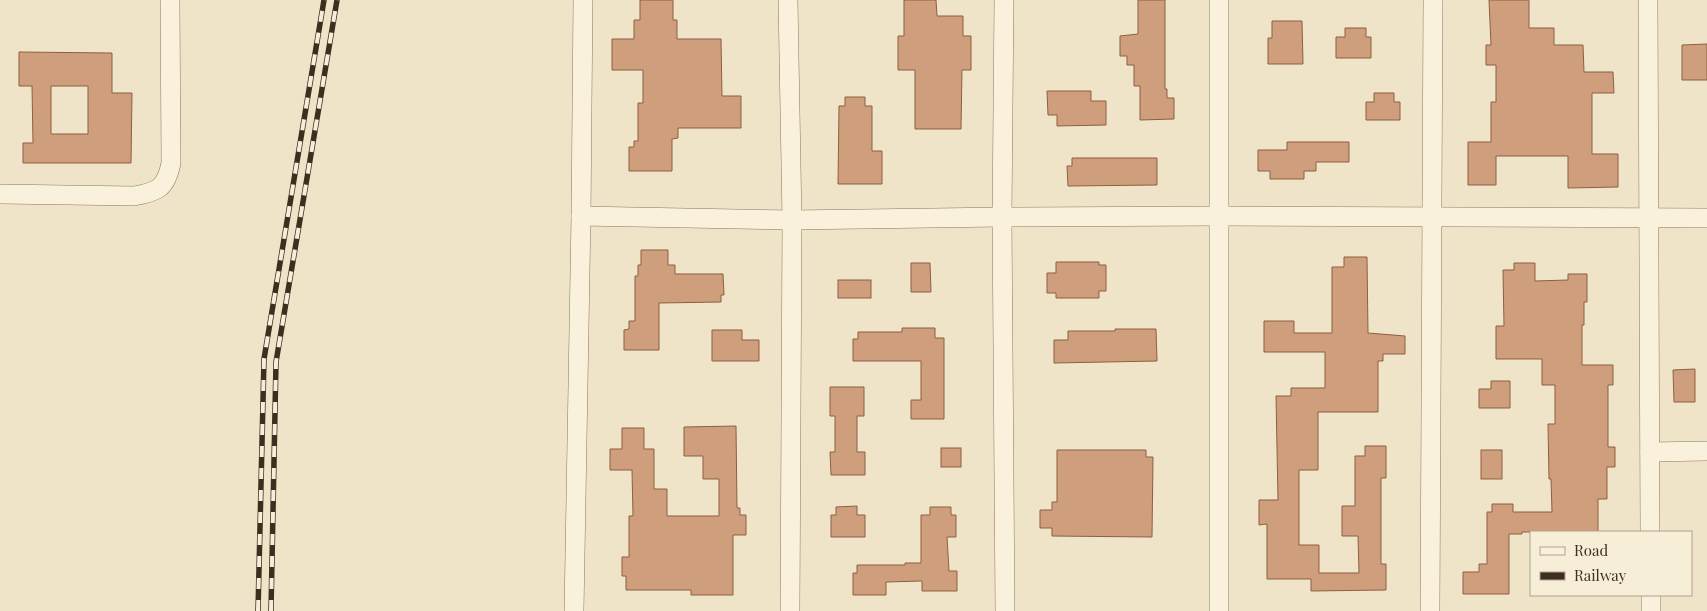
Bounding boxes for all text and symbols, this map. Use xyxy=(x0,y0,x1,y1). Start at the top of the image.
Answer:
legend xyxy=(1530,531,1692,596)
text: Road xyxy=(1574,540,1608,560)
text: Railway xyxy=(1574,565,1627,585)

